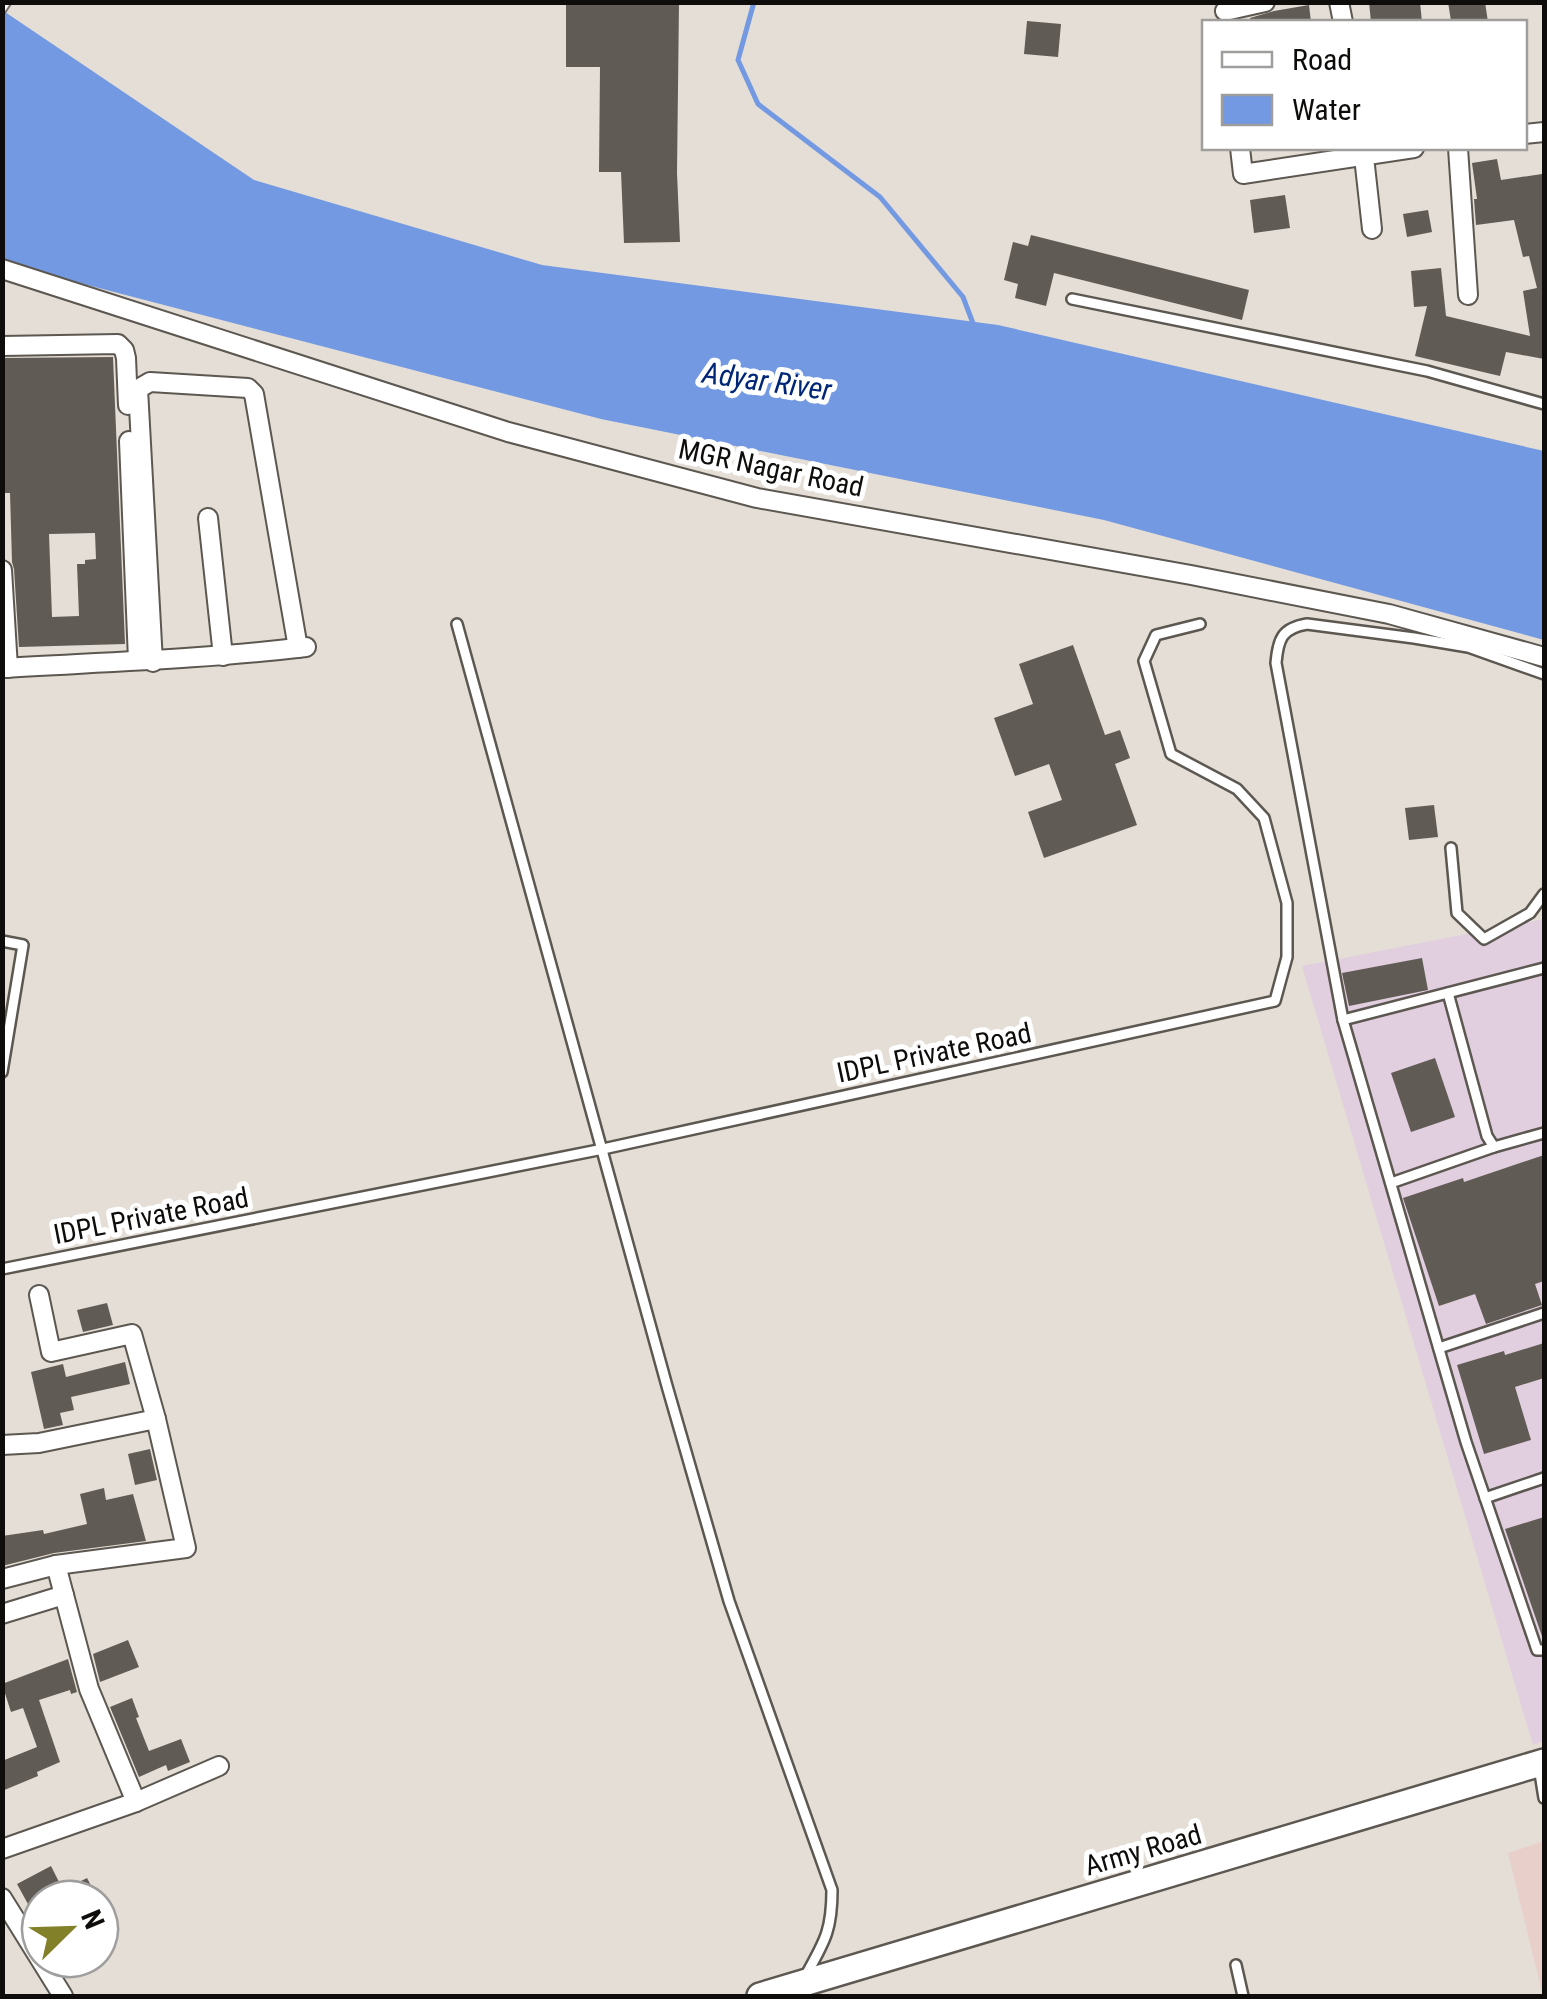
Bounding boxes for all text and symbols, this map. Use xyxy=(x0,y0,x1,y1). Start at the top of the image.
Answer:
legend xyxy=(1202,20,1527,150)
text: Road xyxy=(1292,42,1352,77)
text: Water xyxy=(1292,92,1361,127)
water label: Adyar River xyxy=(699,355,835,408)
street label: MGR Nagar Road xyxy=(676,432,866,504)
street label: IDPL Private Road xyxy=(834,1016,1034,1090)
street label: IDPL Private Road xyxy=(51,1181,251,1251)
street label: Army Road xyxy=(1081,1818,1205,1882)
north arrow xyxy=(20,1879,120,1979)
text: N xyxy=(74,1905,111,1934)

